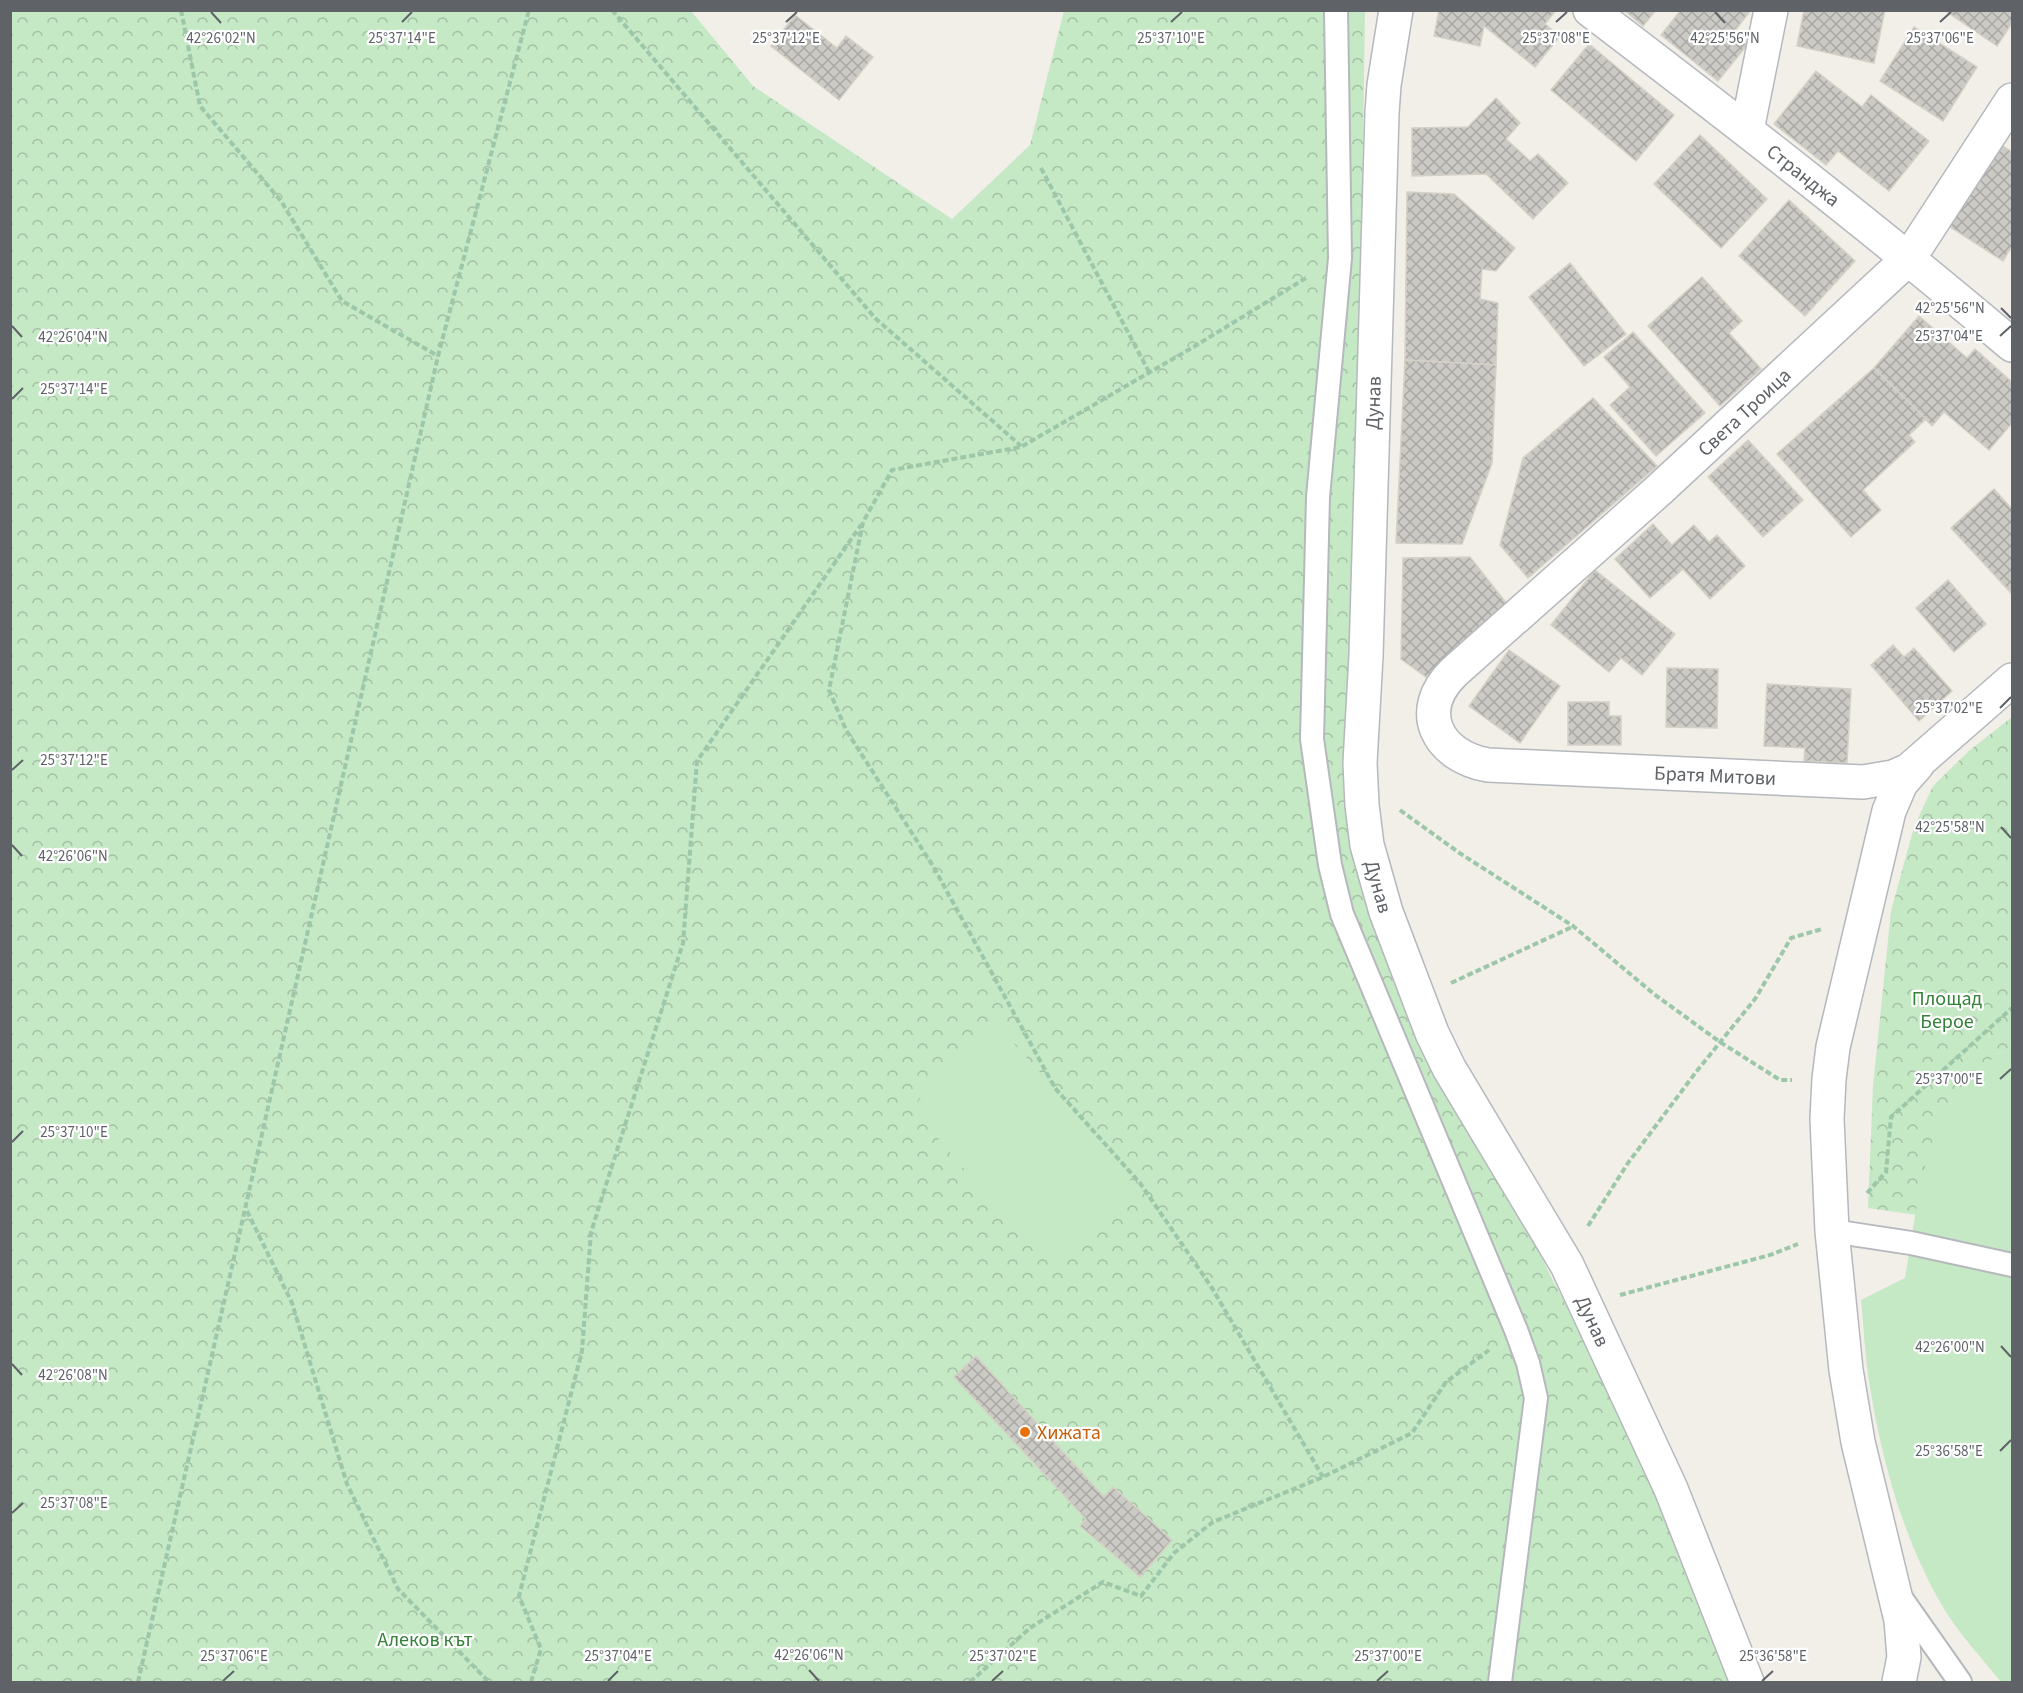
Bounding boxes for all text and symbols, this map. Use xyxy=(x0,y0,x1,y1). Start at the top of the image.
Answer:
text: 42°26'02"N xyxy=(186,28,256,49)
text: 25°37'14"E xyxy=(368,28,436,49)
text: 25°37'12"E xyxy=(752,28,820,49)
text: 25°37'10"E xyxy=(1137,28,1205,49)
text: 25°37'08"E xyxy=(1522,28,1590,49)
text: 42°25'56"N xyxy=(1690,28,1760,49)
text: 25°37'06"E xyxy=(1906,28,1974,49)
street label: Странджа xyxy=(1760,138,1846,214)
text: 42°25'56"N xyxy=(1915,298,1985,319)
text: 25°37'04"E xyxy=(1915,326,1983,347)
text: 42°26'04"N xyxy=(38,327,108,348)
street label: Света Троица xyxy=(1692,362,1798,463)
street label: Дунав xyxy=(1359,376,1389,430)
text: 25°37'14"E xyxy=(40,379,108,400)
text: 25°37'02"E xyxy=(1915,698,1983,719)
text: 25°37'12"E xyxy=(40,750,108,771)
street label: Братя Митови xyxy=(1653,760,1777,793)
text: 42°25'58"N xyxy=(1915,817,1985,838)
text: 42°26'06"N xyxy=(38,846,108,867)
street label: Дунав xyxy=(1357,857,1399,917)
park label: Площад Берое xyxy=(1912,985,1983,1036)
text: 25°37'00"E xyxy=(1915,1069,1983,1090)
text: 25°37'10"E xyxy=(40,1122,108,1143)
street label: Дунав xyxy=(1568,1291,1616,1352)
text: 42°26'00"N xyxy=(1915,1337,1985,1358)
text: 42°26'08"N xyxy=(38,1365,108,1386)
place label: Хижата xyxy=(1037,1419,1101,1447)
marker: Хижата xyxy=(1018,1425,1032,1439)
text: 25°36'58"E xyxy=(1915,1441,1983,1462)
text: 25°37'08"E xyxy=(40,1493,108,1514)
park label: Алеков кът xyxy=(377,1626,473,1654)
text: 42°26'06"N xyxy=(774,1645,844,1666)
text: 25°37'06"E xyxy=(200,1646,268,1667)
text: 25°37'04"E xyxy=(584,1646,652,1667)
text: 25°37'02"E xyxy=(969,1646,1037,1667)
text: 25°37'00"E xyxy=(1354,1646,1422,1667)
text: 25°36'58"E xyxy=(1739,1646,1807,1667)

